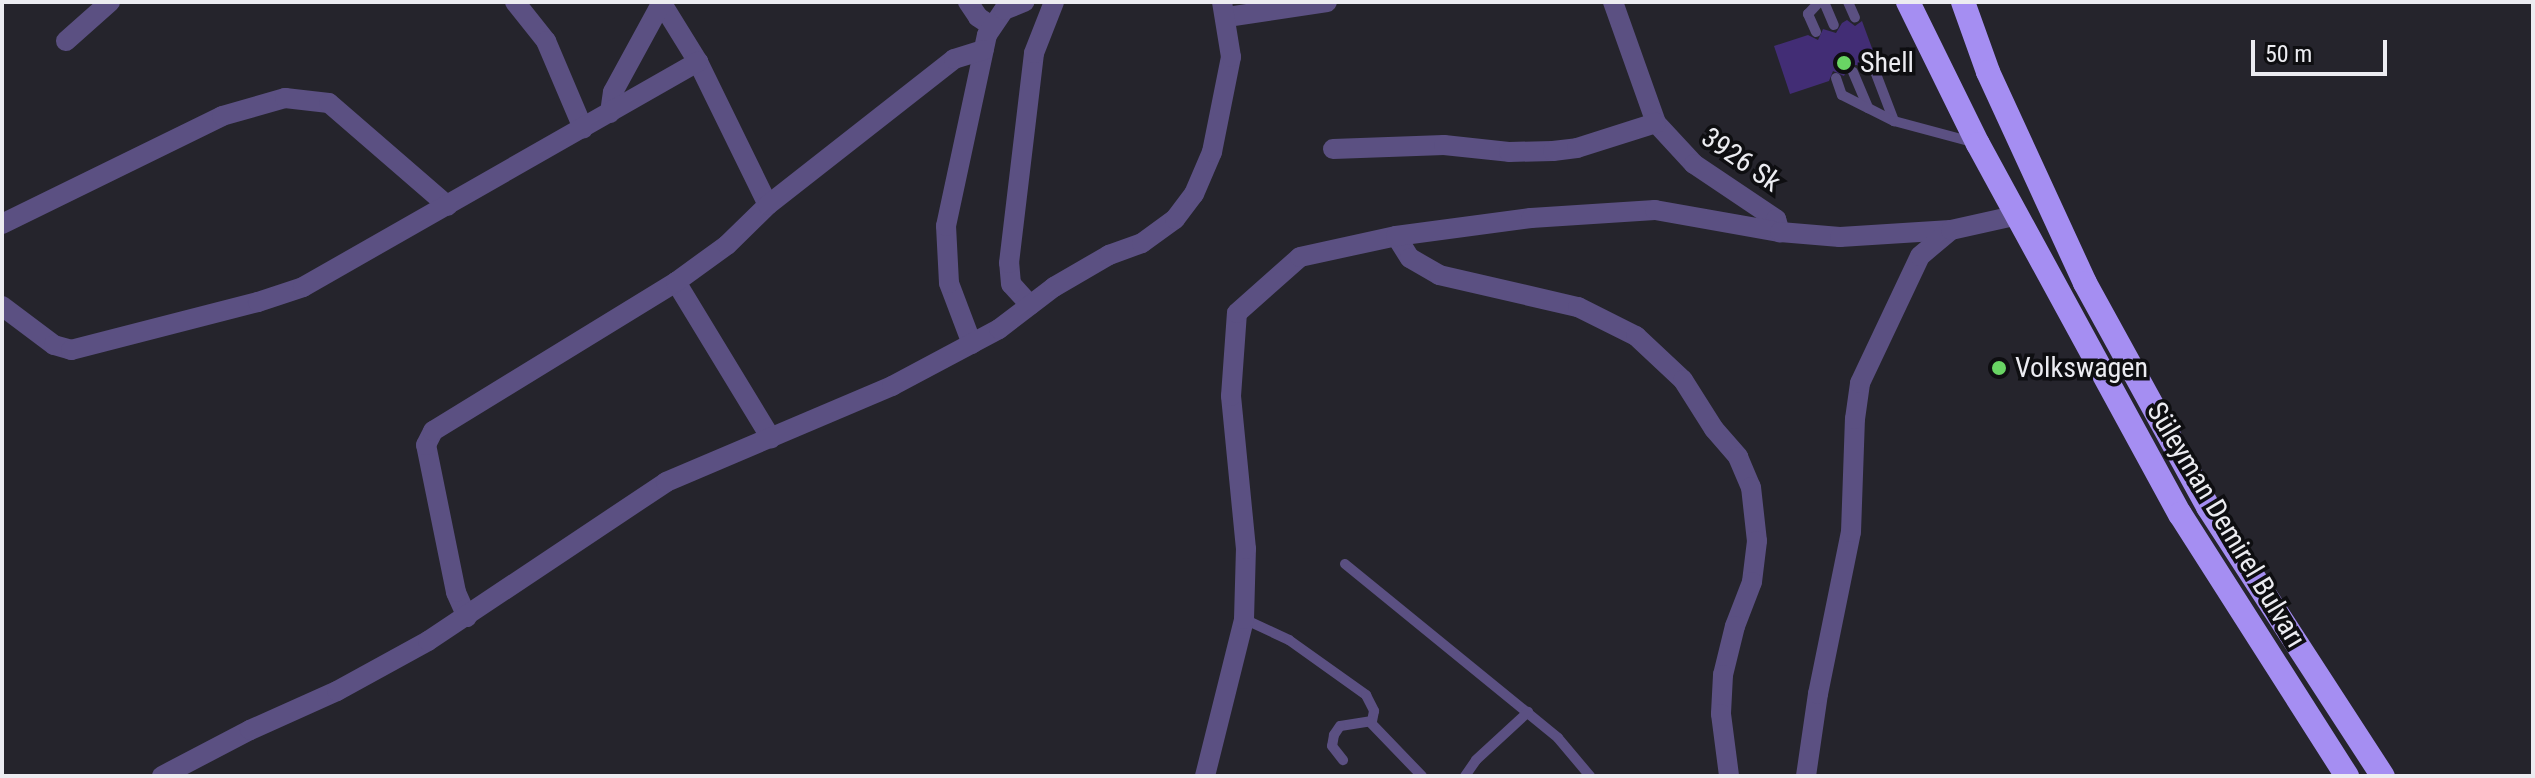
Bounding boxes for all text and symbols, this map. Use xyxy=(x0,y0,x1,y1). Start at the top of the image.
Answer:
scale bar xyxy=(2255,24,2391,74)
text: 50 m xyxy=(2265,40,2312,68)
place label: Shell xyxy=(1860,46,1914,80)
marker: Shell xyxy=(1835,54,1853,72)
street label: 3926 Sk xyxy=(1695,121,1787,199)
place label: Volkswagen xyxy=(2015,351,2148,385)
marker: Volkswagen xyxy=(1990,359,2008,377)
street label: Süleyman Demirel Bulvarı xyxy=(2139,396,2313,654)

